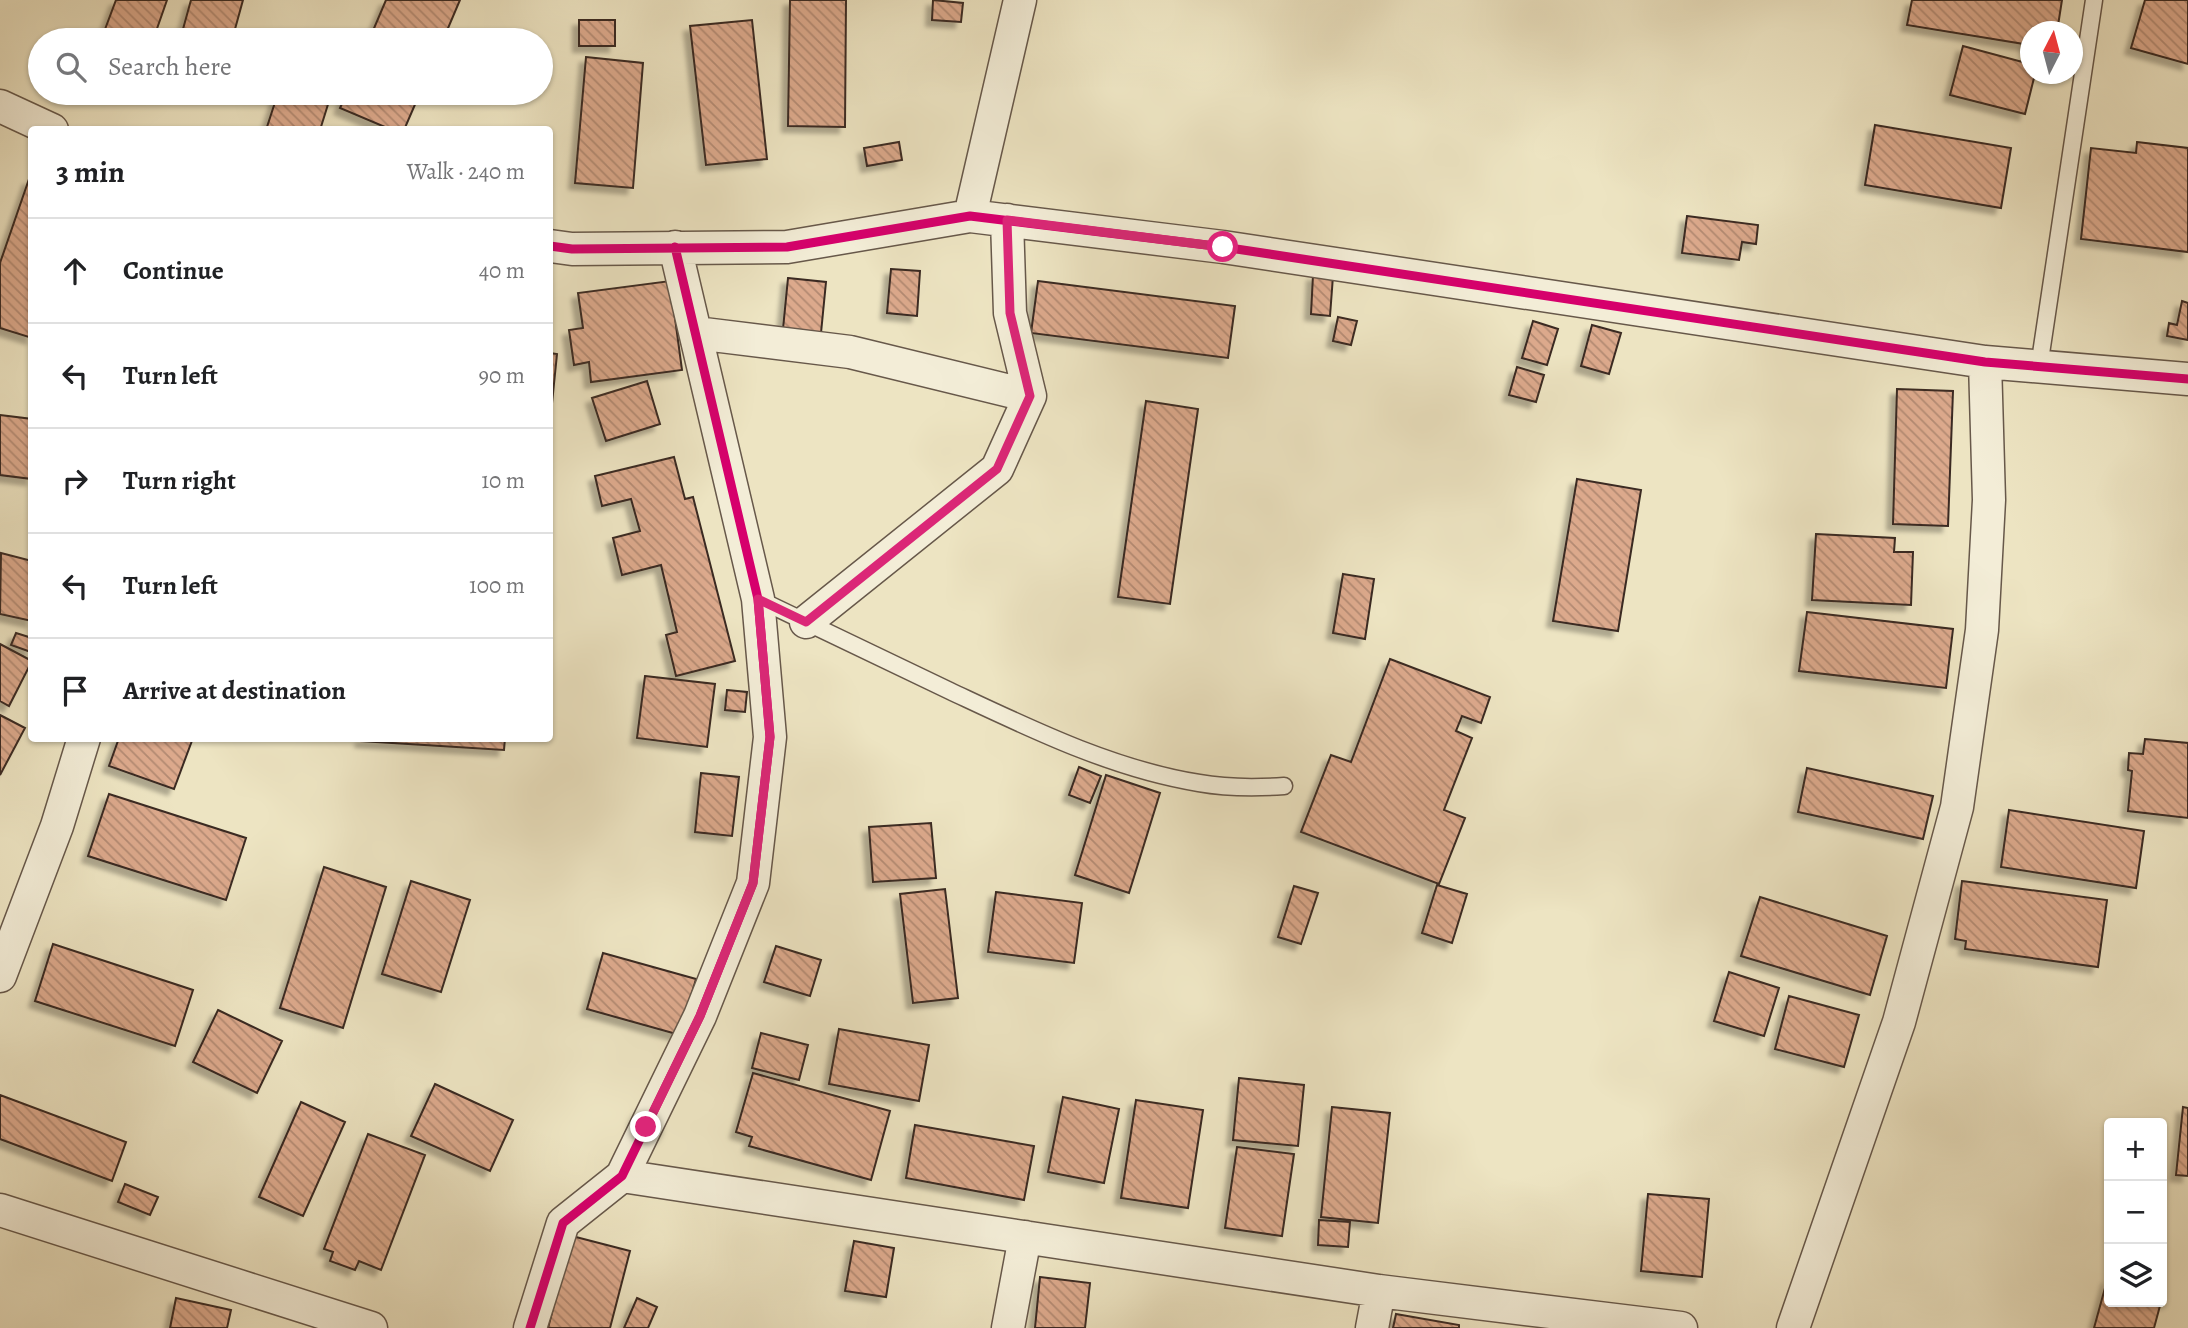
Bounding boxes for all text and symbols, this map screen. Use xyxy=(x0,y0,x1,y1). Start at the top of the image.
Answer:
north arrow xyxy=(2020,21,2083,84)
search box xyxy=(28,28,553,105)
icon: search xyxy=(52,48,90,86)
text: Search here xyxy=(108,49,232,84)
text: 3 min xyxy=(56,152,125,192)
text: Walk · 240 m xyxy=(407,156,525,187)
route start xyxy=(1207,231,1238,262)
icon: ahead xyxy=(56,252,94,290)
text: Continue xyxy=(123,253,224,288)
text: 40 m xyxy=(479,255,525,286)
icon: left xyxy=(56,357,94,395)
text: Turn left xyxy=(123,358,218,393)
text: 90 m xyxy=(479,360,525,391)
icon: right xyxy=(56,462,94,500)
text: Turn right xyxy=(123,463,236,498)
text: 10 m xyxy=(481,465,525,496)
icon: left xyxy=(56,567,94,605)
text: Turn left xyxy=(123,568,218,603)
text: 100 m xyxy=(469,570,525,601)
icon: arrive xyxy=(56,672,94,710)
text: Arrive at destination xyxy=(123,673,346,708)
route end xyxy=(630,1111,661,1142)
map controls xyxy=(2104,1118,2167,1307)
button: + xyxy=(2104,1118,2167,1181)
button: − xyxy=(2104,1181,2167,1244)
button: layers xyxy=(2104,1244,2167,1307)

